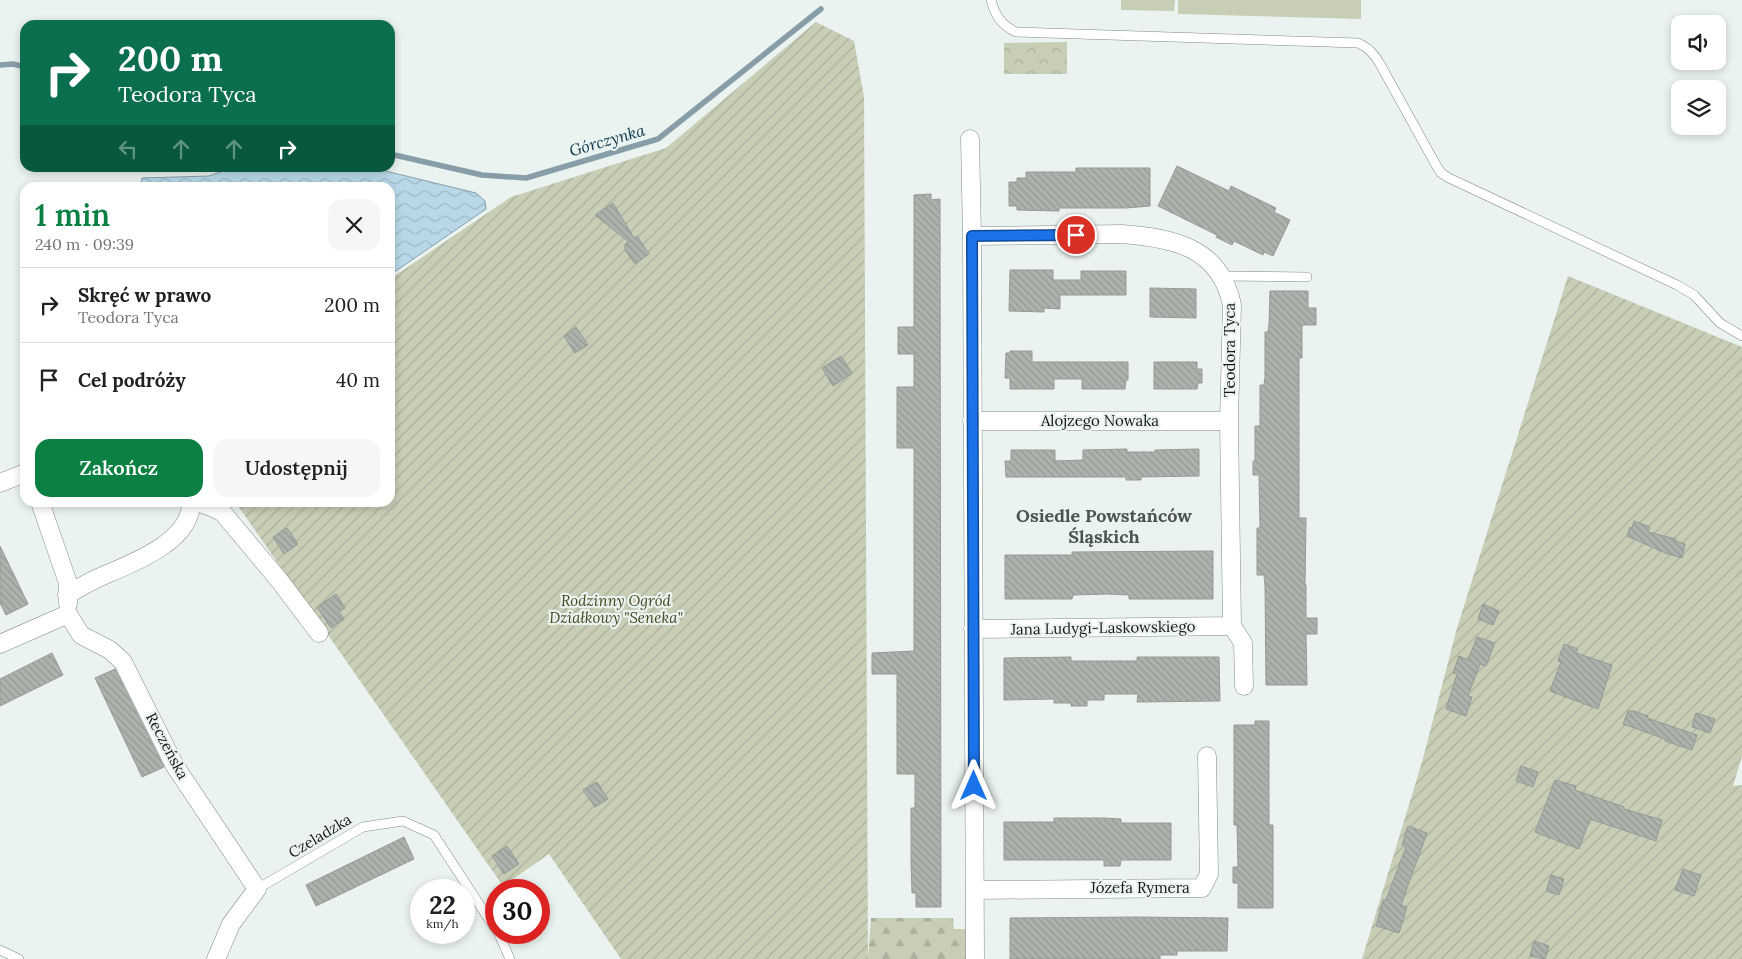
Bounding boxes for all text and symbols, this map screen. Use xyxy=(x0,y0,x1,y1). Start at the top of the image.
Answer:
map controls xyxy=(1671,15,1726,135)
button: sound xyxy=(1671,15,1726,70)
text: 200 m xyxy=(118,36,223,81)
icon: right xyxy=(35,40,100,105)
text: Teodora Tyca xyxy=(118,80,257,108)
button: layers xyxy=(1671,80,1726,135)
water label: Górczynka xyxy=(567,120,647,160)
icon: left xyxy=(114,135,142,163)
icon: ahead xyxy=(167,135,195,163)
icon: ahead xyxy=(220,135,248,163)
icon: right xyxy=(273,135,301,163)
text: 1 min xyxy=(35,196,110,234)
button: close xyxy=(328,199,380,251)
pin xyxy=(1055,214,1097,256)
icon: arrive xyxy=(1062,221,1090,249)
text: 240 m · 09:39 xyxy=(35,234,134,254)
text: Skręć w prawo xyxy=(78,283,211,307)
icon: right xyxy=(35,291,63,319)
text: 200 m xyxy=(324,293,380,317)
street label: Teodora Tyca xyxy=(1220,302,1239,397)
text: Teodora Tyca xyxy=(78,307,179,327)
icon: arrive xyxy=(35,366,63,394)
text: Cel podróży xyxy=(78,368,186,392)
text: 40 m xyxy=(336,368,380,392)
street label: Alojzego Nowaka xyxy=(1040,411,1159,430)
button: Zakończ xyxy=(35,439,203,497)
button: Udostępnij xyxy=(213,439,380,497)
district label: Osiedle Powstańców Śląskich xyxy=(1016,504,1192,548)
park label: Rodzinny Ogród Działkowy "Seneka" xyxy=(549,591,683,627)
street label: Jana Ludygi-Laskowskiego xyxy=(1009,616,1196,639)
street label: Reczeńska xyxy=(142,709,193,783)
position arrow xyxy=(947,759,999,811)
street label: Czeladzka xyxy=(285,809,355,862)
street label: Józefa Rymera xyxy=(1089,878,1190,897)
speed limit sign: 30 xyxy=(485,879,550,944)
text: 22 xyxy=(429,889,456,921)
text: km/h xyxy=(426,916,459,931)

